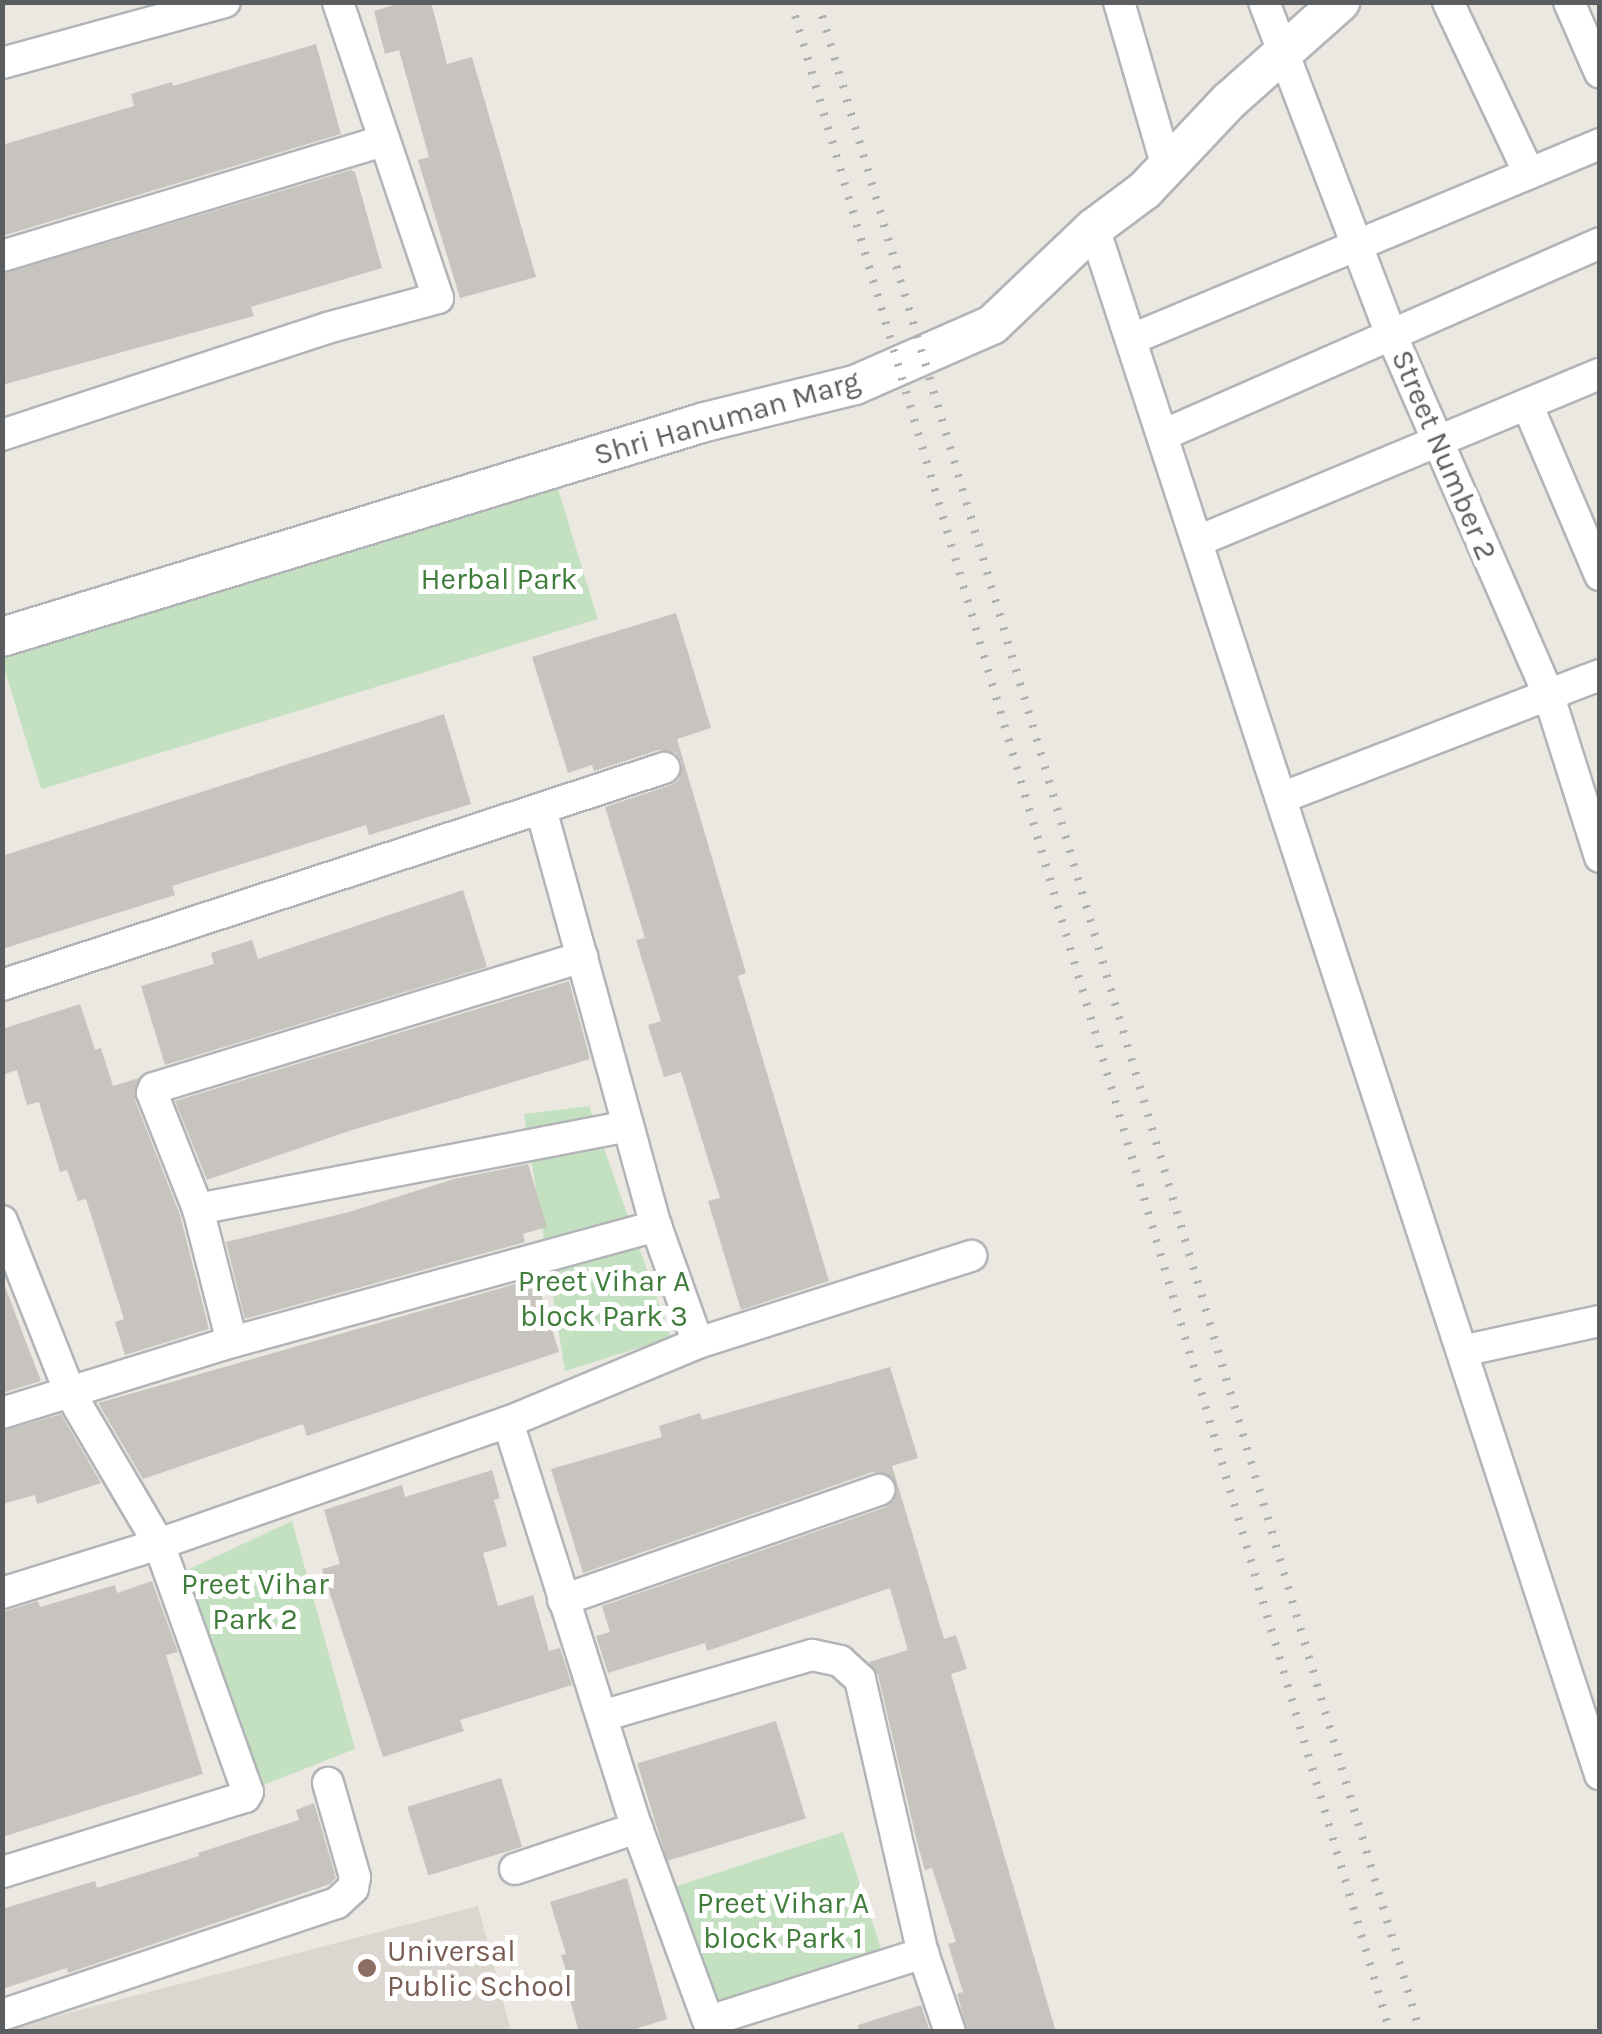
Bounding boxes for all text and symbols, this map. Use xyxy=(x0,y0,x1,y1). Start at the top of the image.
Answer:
street label: Street Number 2 xyxy=(1384,345,1504,565)
street label: Shri Hanuman Marg xyxy=(590,363,864,473)
park label: Herbal Park xyxy=(421,561,577,597)
park label: Preet Vihar A block Park 3 xyxy=(518,1263,690,1334)
park label: Preet Vihar Park 2 xyxy=(181,1566,329,1636)
park label: Preet Vihar A block Park 1 xyxy=(697,1885,869,1956)
place label: Universal Public School xyxy=(387,1933,572,2004)
marker: Universal Public School xyxy=(356,1957,378,1979)

